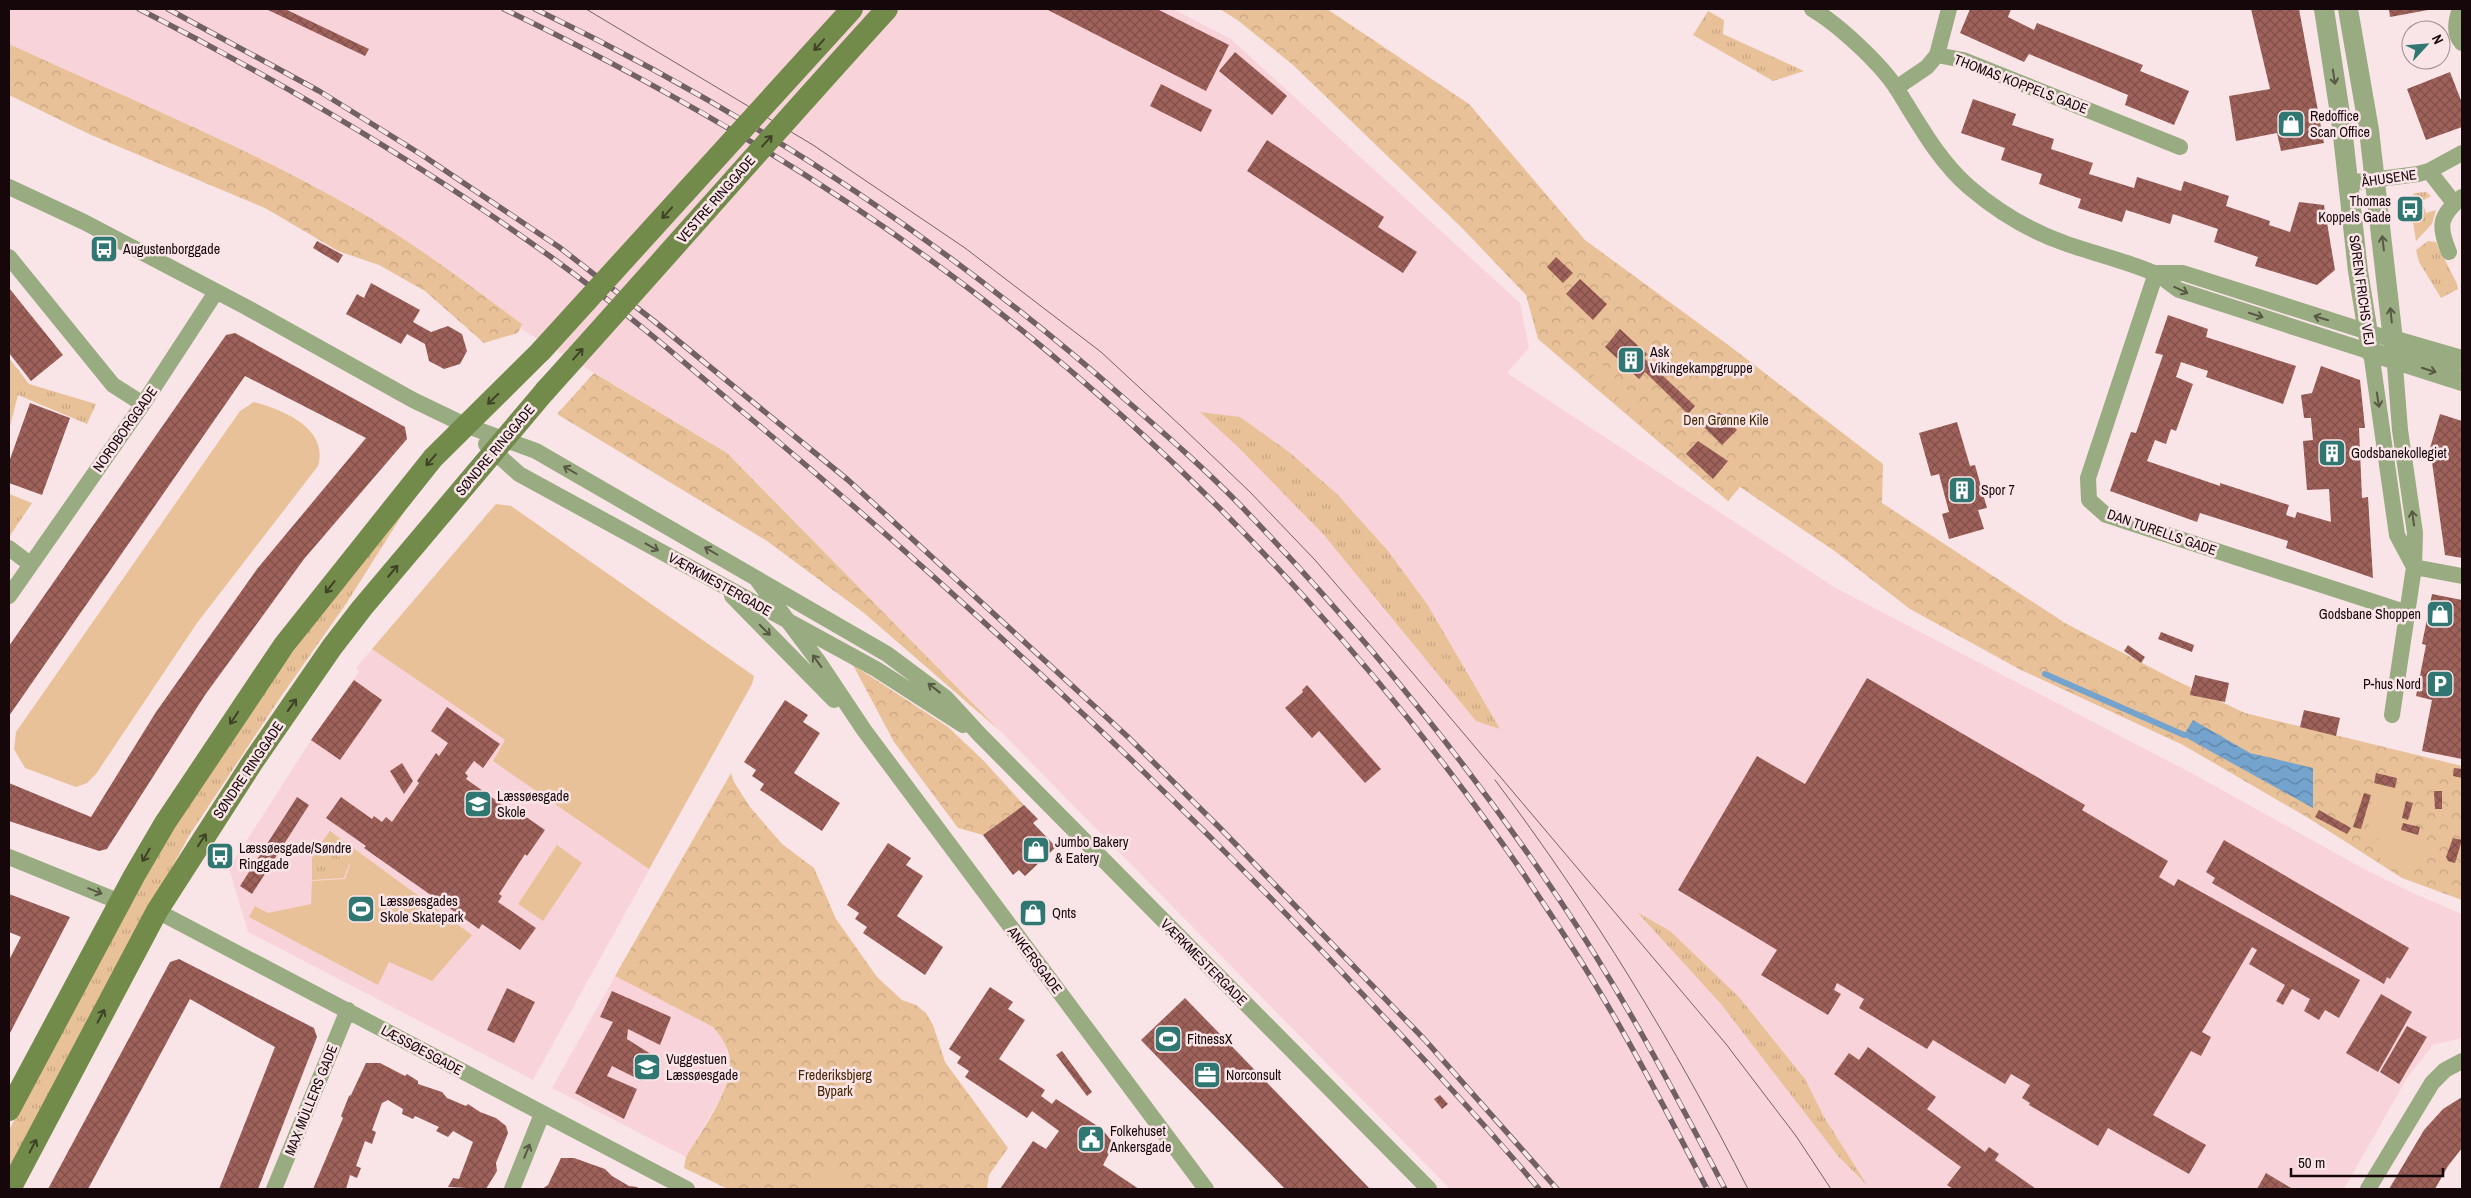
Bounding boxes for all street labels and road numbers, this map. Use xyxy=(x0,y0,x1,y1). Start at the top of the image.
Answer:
street label: THOMAS KOPPELS GADE xyxy=(1952,50,2090,118)
street label: VESTRE RINGGADE xyxy=(673,151,759,247)
street label: ÅHUSENE xyxy=(2359,165,2418,191)
street label: SØREN FRICHS VEJ xyxy=(2345,234,2379,346)
street label: NORDBORGGADE xyxy=(89,383,161,475)
street label: SØNDRE RINGGADE xyxy=(452,401,538,499)
street label: DAN TURELLS GADE xyxy=(2105,505,2219,559)
street label: VÆRKMESTERGADE xyxy=(665,548,775,620)
street label: SØNDRE RINGGADE xyxy=(209,718,287,822)
street label: VÆRKMESTERGADE xyxy=(1157,915,1251,1009)
street label: ANKERSGADE xyxy=(1003,922,1066,997)
street label: LÆSSØESGADE xyxy=(378,1021,466,1079)
street label: MAX MÜLLERS GADE xyxy=(281,1042,341,1158)

